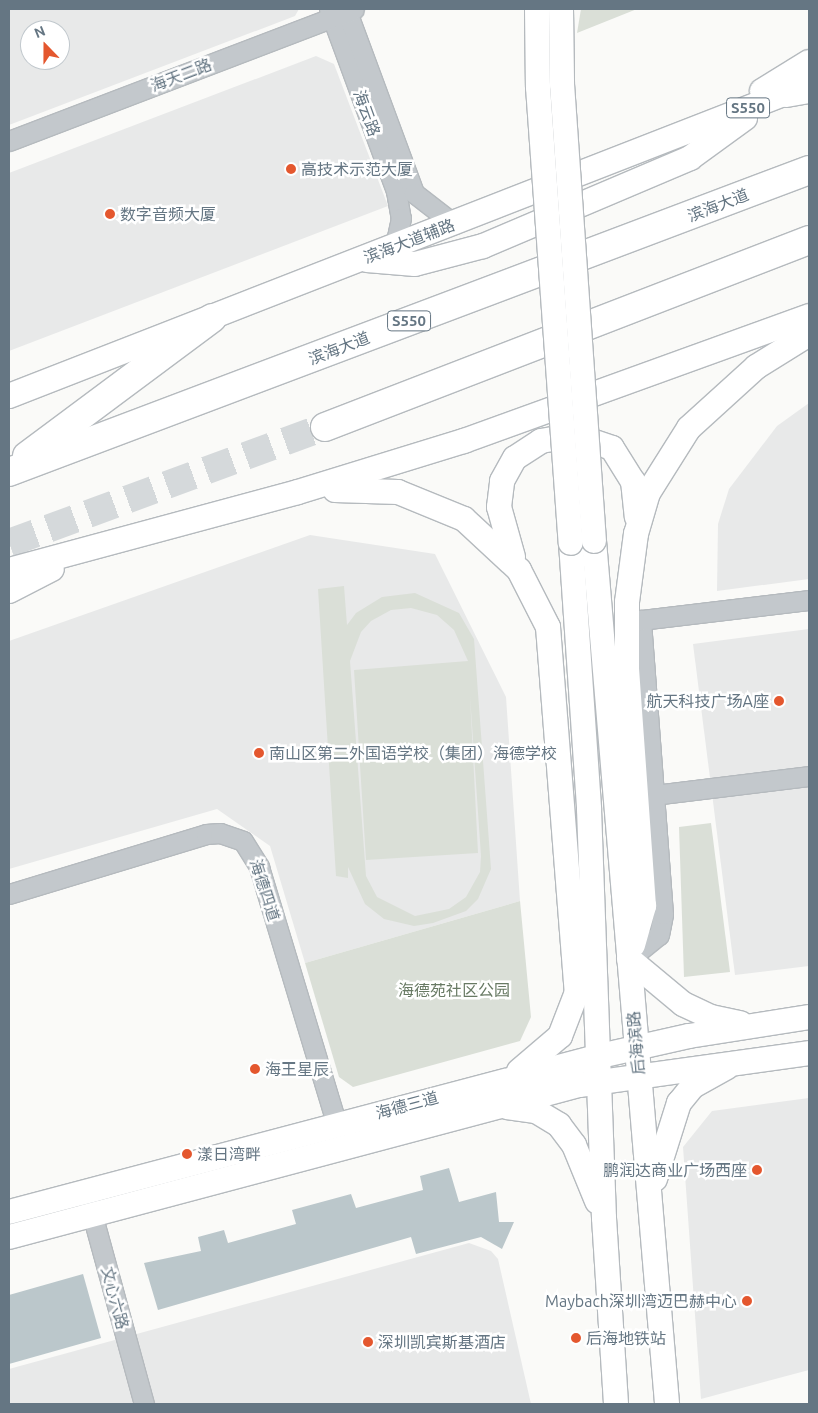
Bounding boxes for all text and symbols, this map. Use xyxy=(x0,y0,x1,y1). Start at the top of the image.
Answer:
north arrow xyxy=(20,20,70,70)
text: N xyxy=(32,23,48,41)
street label: 海天二路 xyxy=(148,55,214,95)
street label: 海云路 xyxy=(350,87,384,139)
road number: S550 xyxy=(726,96,770,120)
place label: 高技术示范大厦 xyxy=(301,159,413,179)
marker: 高技术示范大厦 xyxy=(285,163,297,175)
street label: 滨海大道 xyxy=(685,185,751,225)
place label: 数字音频大厦 xyxy=(120,204,216,224)
marker: 数字音频大厦 xyxy=(104,208,116,220)
street label: 滨海大道辅路 xyxy=(361,215,457,267)
road number: S550 xyxy=(386,308,432,334)
street label: 滨海大道 xyxy=(306,328,372,368)
place label: 航天科技广场A座 xyxy=(647,691,769,711)
marker: 航天科技广场A座 xyxy=(773,695,785,707)
place label: 南山区第二外国语学校（集团）海德学校 xyxy=(269,743,557,763)
marker: 南山区第二外国语学校（集团）海德学校 xyxy=(253,747,265,759)
street label: 海德四道 xyxy=(246,857,284,923)
park label: 海德苑社区公园 xyxy=(398,980,510,1000)
street label: 后海滨路 xyxy=(624,1010,648,1076)
place label: 海王星辰 xyxy=(265,1059,329,1079)
marker: 海王星辰 xyxy=(249,1063,261,1075)
street label: 海德三道 xyxy=(374,1087,440,1123)
place label: 漾日湾畔 xyxy=(197,1144,261,1164)
marker: 漾日湾畔 xyxy=(181,1148,193,1160)
place label: 鹏润达商业广场西座 xyxy=(603,1160,747,1180)
marker: 鹏润达商业广场西座 xyxy=(751,1164,763,1176)
street label: 文心六路 xyxy=(97,1265,133,1331)
place label: Maybach深圳湾迈巴赫中心 xyxy=(545,1291,737,1311)
marker: Maybach深圳湾迈巴赫中心 xyxy=(741,1295,753,1307)
place label: 后海地铁站 xyxy=(586,1328,666,1348)
place label: 深圳凯宾斯基酒店 xyxy=(378,1332,506,1352)
marker: 后海地铁站 xyxy=(570,1332,582,1344)
marker: 深圳凯宾斯基酒店 xyxy=(362,1336,374,1348)

